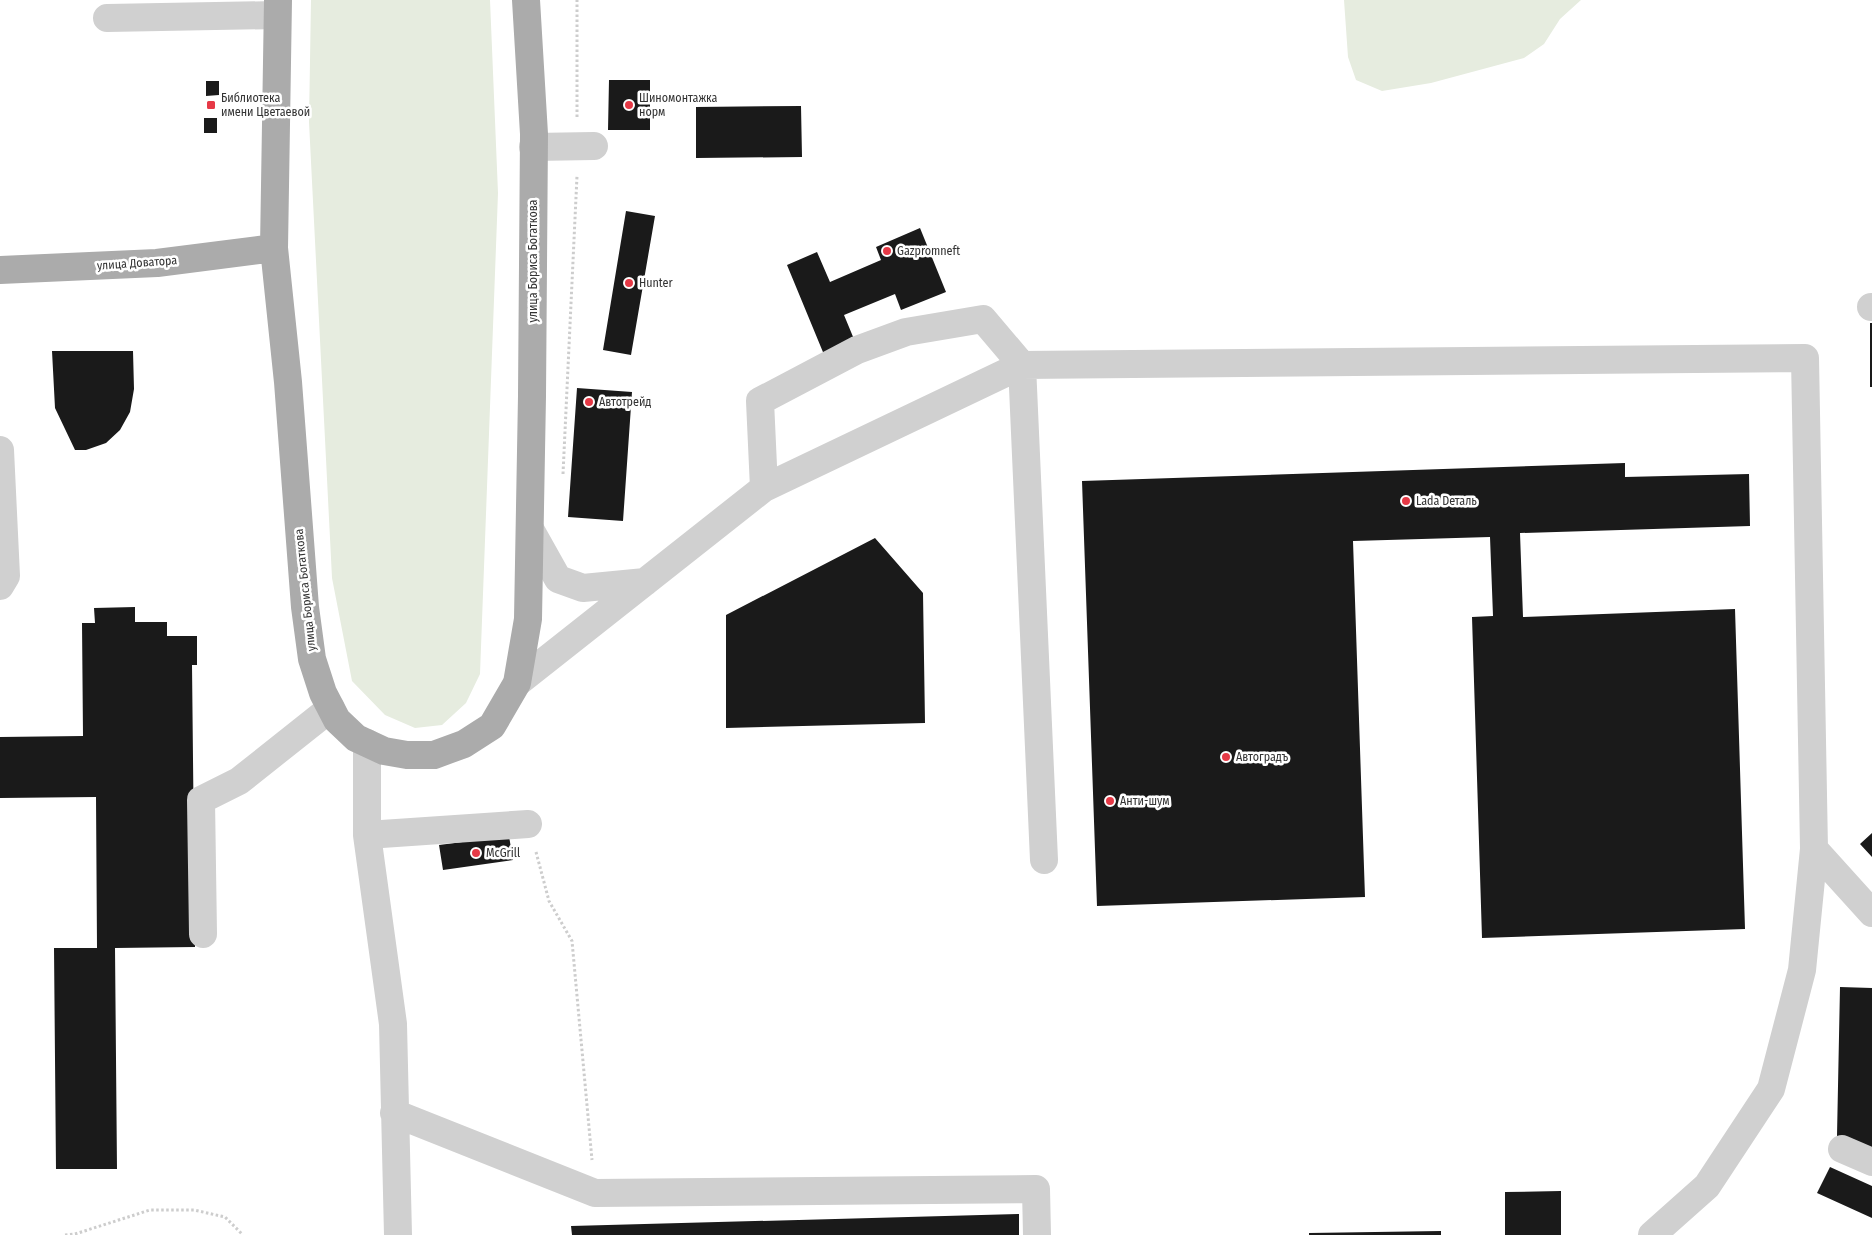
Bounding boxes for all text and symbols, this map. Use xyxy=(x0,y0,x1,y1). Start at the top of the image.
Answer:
place label: Библиотека имени Цветаевой xyxy=(221,91,310,119)
place label: Шиномонтажка норм xyxy=(639,91,718,119)
marker: Библиотека имени Цветаевой xyxy=(205,99,217,111)
marker: Шиномонтажка норм xyxy=(623,99,635,111)
street label: улица Бориса Богаткова xyxy=(526,199,540,323)
place label: Gazpromneft xyxy=(897,244,960,258)
marker: Gazpromneft xyxy=(881,245,893,257)
street label: улица Доватора xyxy=(96,253,178,273)
place label: Hunter xyxy=(639,276,674,290)
marker: Hunter xyxy=(623,277,635,289)
place label: Автотрейд xyxy=(599,395,651,409)
marker: Автотрейд xyxy=(583,396,595,408)
place label: Lada Dеталь xyxy=(1416,494,1477,508)
marker: Lada Dеталь xyxy=(1400,495,1412,507)
street label: улица Бориса Богаткова xyxy=(292,528,318,652)
place label: Автоградъ xyxy=(1236,750,1289,764)
marker: Автоградъ xyxy=(1220,751,1232,763)
place label: Анти-шум xyxy=(1120,794,1170,808)
marker: Анти-шум xyxy=(1104,795,1116,807)
place label: McGrill xyxy=(486,846,520,860)
marker: McGrill xyxy=(470,847,482,859)

